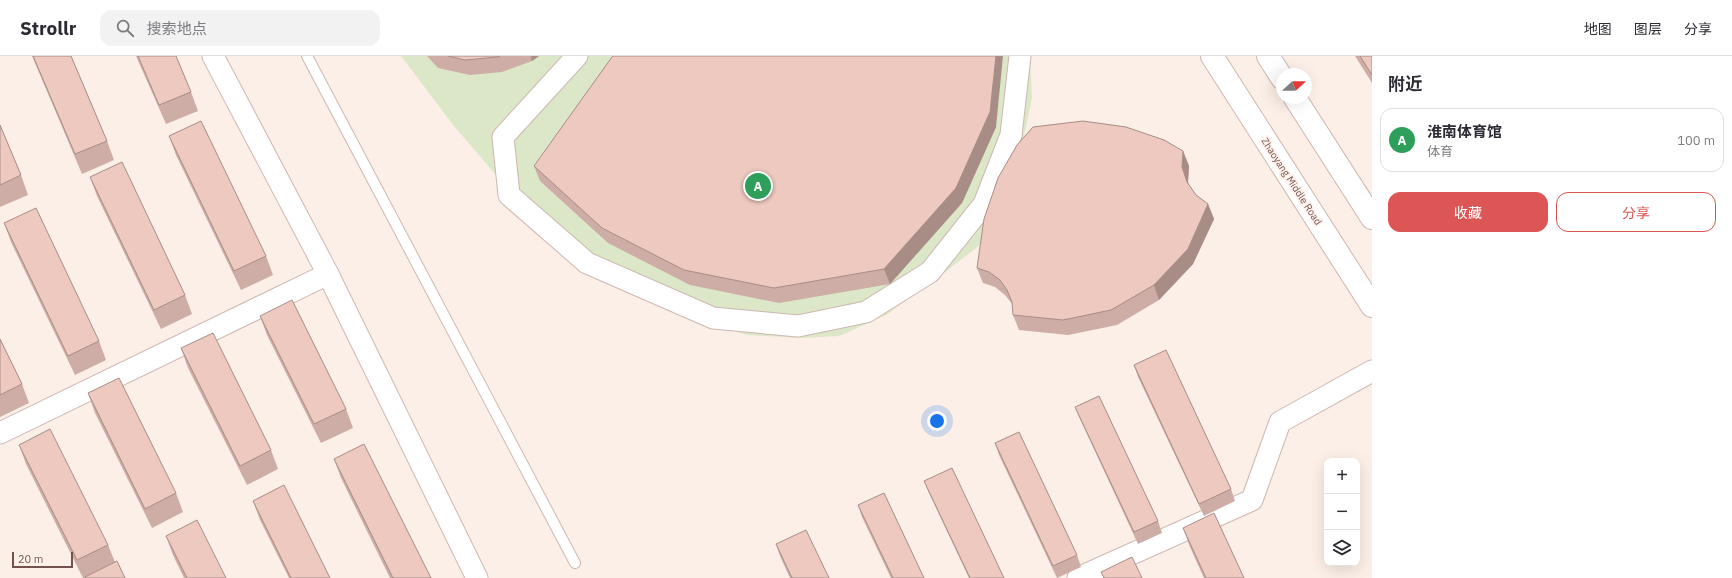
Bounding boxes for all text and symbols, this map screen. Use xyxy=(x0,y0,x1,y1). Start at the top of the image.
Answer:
search box xyxy=(100,10,380,46)
text: Strollr xyxy=(20,16,76,40)
icon: search xyxy=(114,17,136,39)
text: 搜索地点 xyxy=(146,19,206,38)
text: 地图 xyxy=(1584,20,1612,38)
text: 图层 xyxy=(1634,20,1662,38)
text: 分享 xyxy=(1684,20,1712,38)
north arrow xyxy=(1276,68,1312,104)
text: 附近 xyxy=(1388,73,1422,95)
text: 淮南体育馆 xyxy=(1427,122,1502,141)
text: A xyxy=(1398,132,1406,149)
text: 100 m xyxy=(1677,132,1715,149)
street label: Zhaoyang Middle Road xyxy=(1258,135,1325,227)
text: 体育 xyxy=(1427,143,1453,160)
pin: A xyxy=(745,171,771,201)
button: 收藏 xyxy=(1388,192,1548,232)
button: 分享 xyxy=(1556,192,1716,232)
your location xyxy=(927,411,947,431)
map controls xyxy=(1324,458,1360,566)
button: + xyxy=(1324,458,1360,494)
button: − xyxy=(1324,494,1360,530)
button: layers xyxy=(1324,530,1360,566)
scale bar xyxy=(12,550,73,569)
text: 20 m xyxy=(18,552,43,566)

